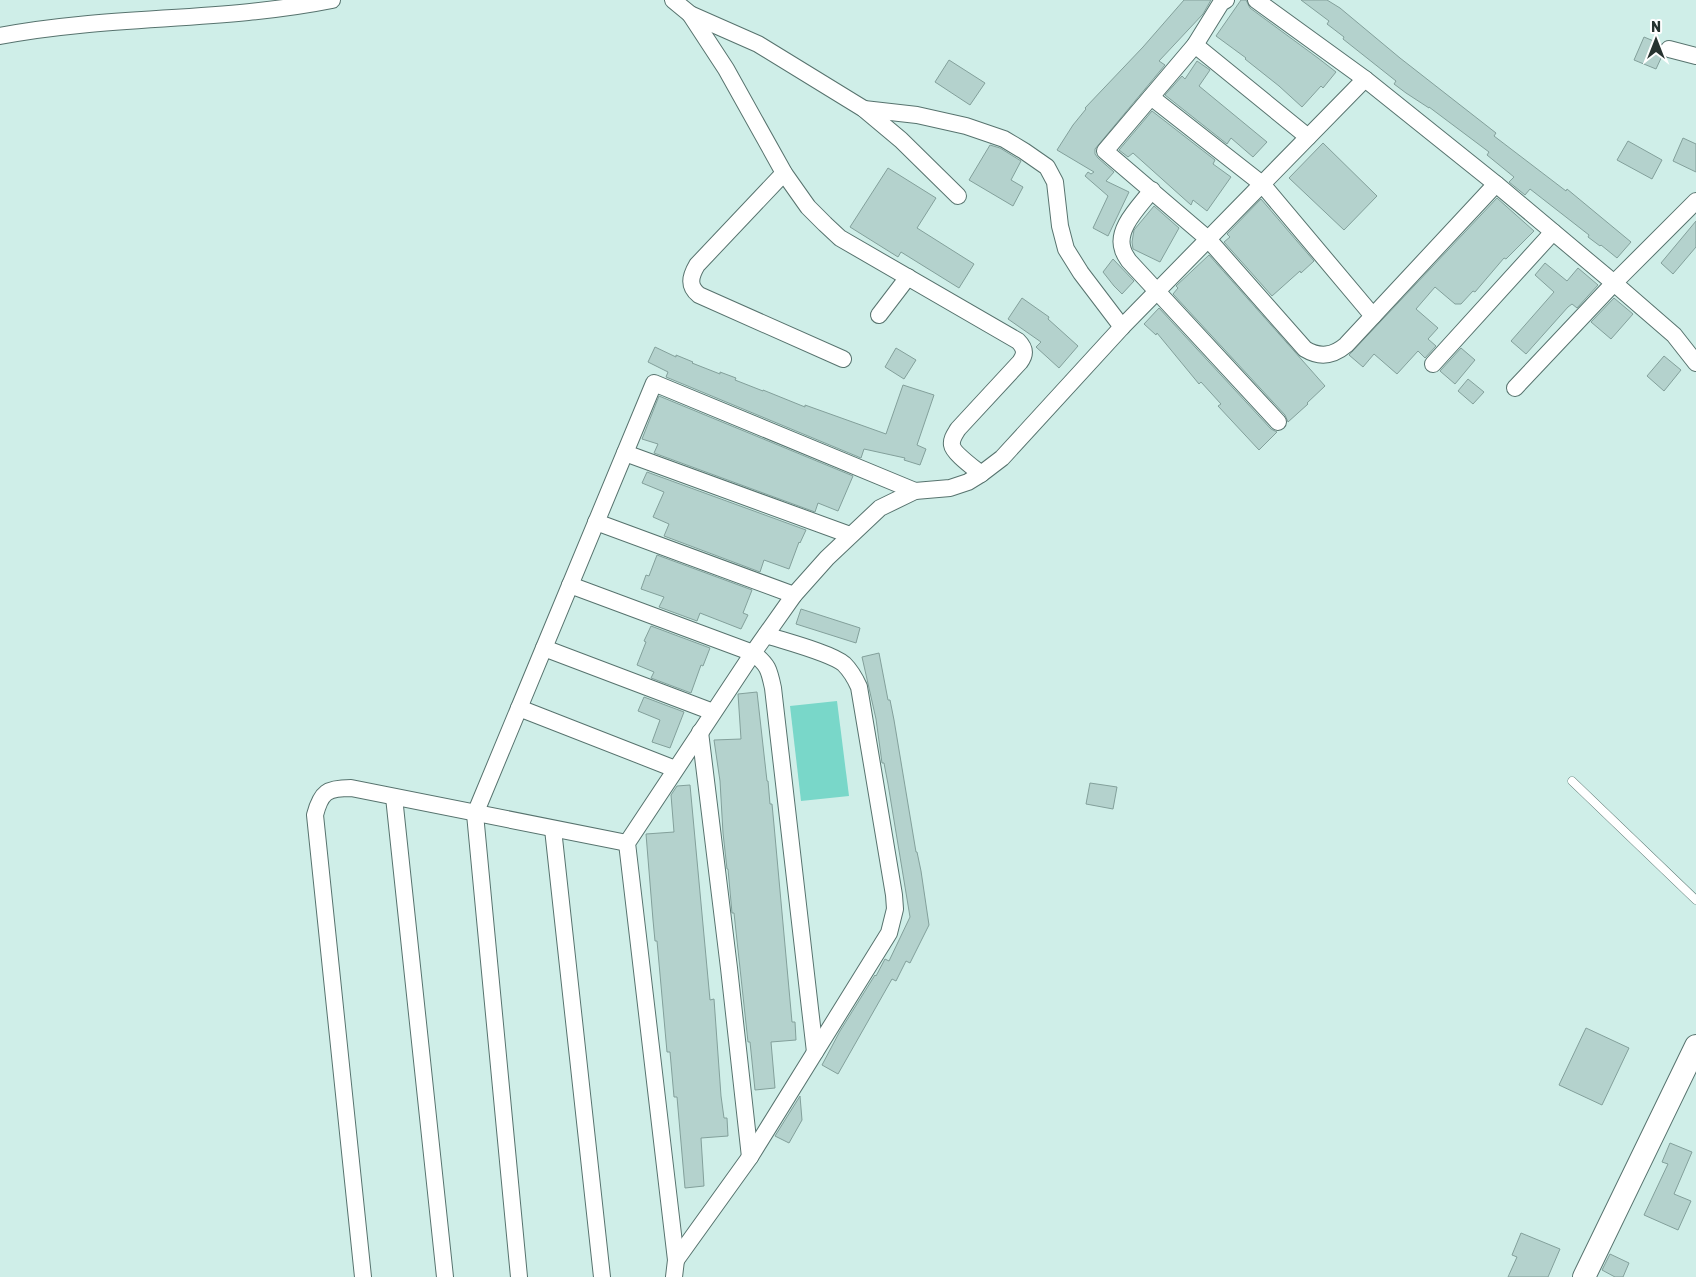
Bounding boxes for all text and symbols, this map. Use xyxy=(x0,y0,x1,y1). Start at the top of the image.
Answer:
north arrow xyxy=(1631,15,1681,65)
text: N xyxy=(1651,19,1661,36)

